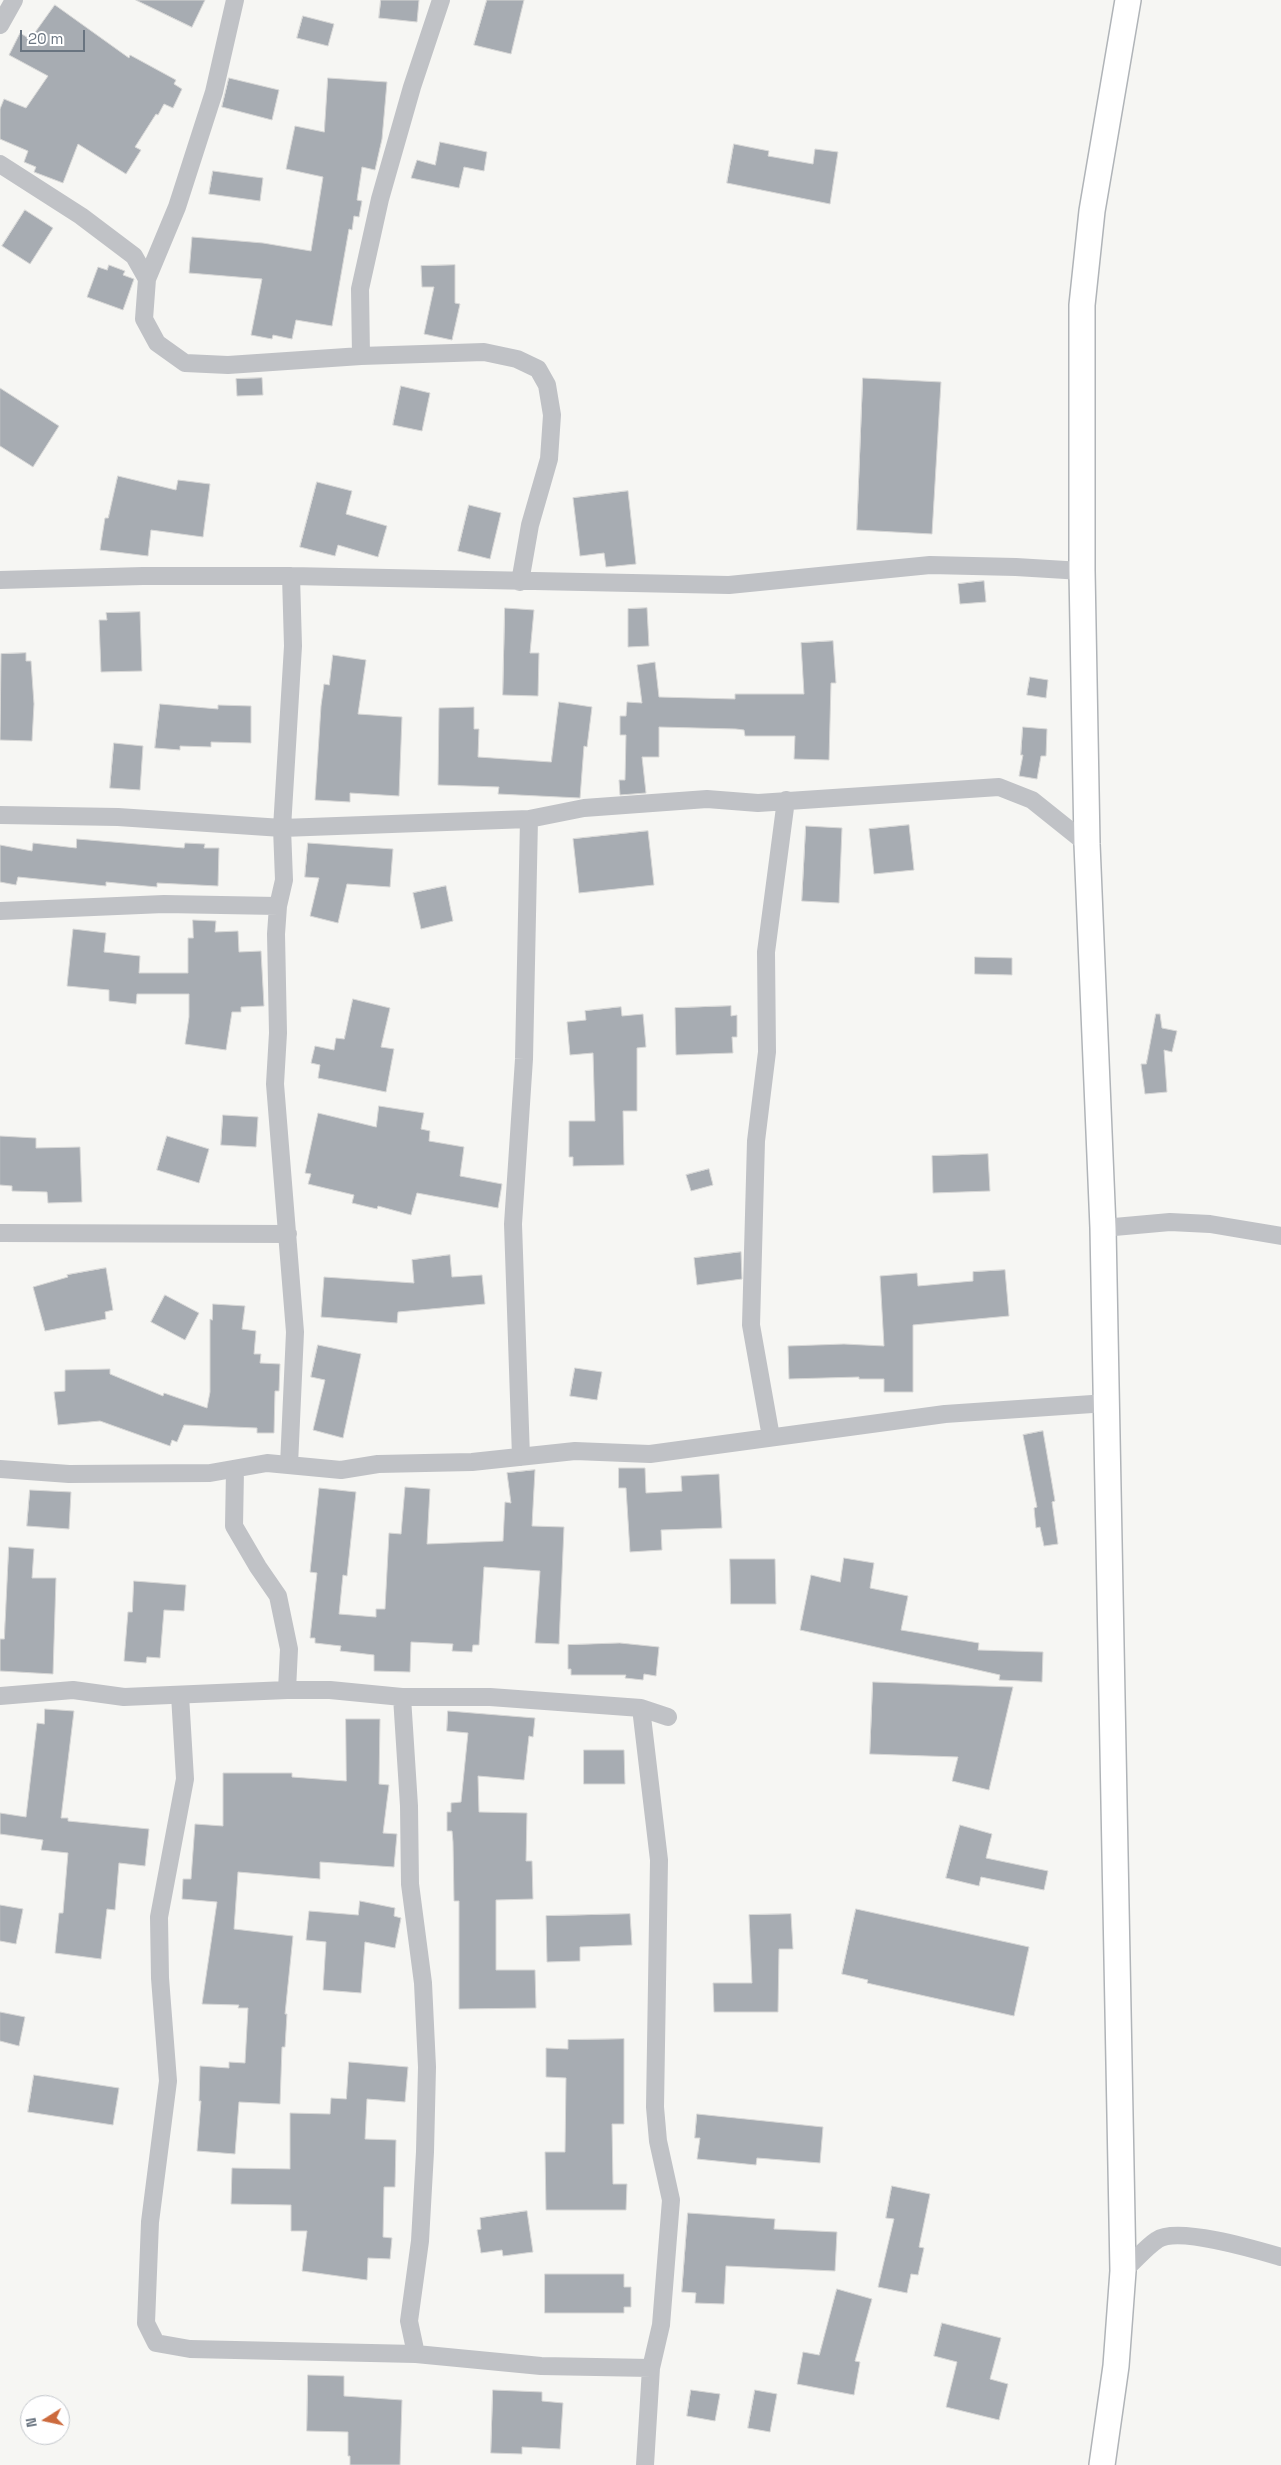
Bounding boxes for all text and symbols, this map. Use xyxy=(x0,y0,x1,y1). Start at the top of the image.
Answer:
scale bar xyxy=(22,20,88,52)
text: 20 m xyxy=(28,29,63,48)
north arrow xyxy=(20,2395,70,2445)
text: N xyxy=(22,2416,41,2429)

